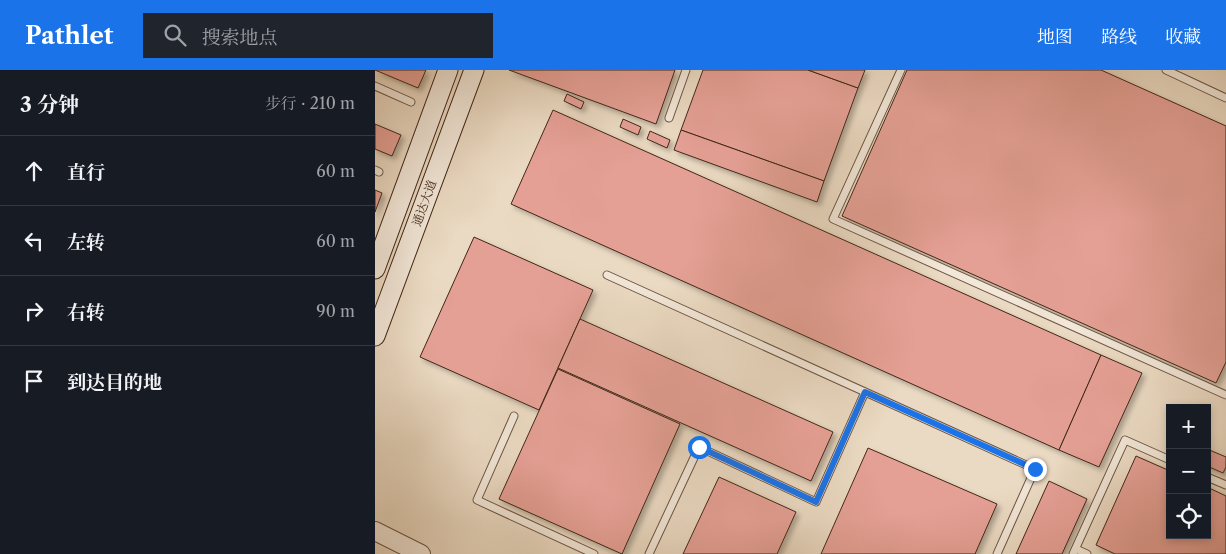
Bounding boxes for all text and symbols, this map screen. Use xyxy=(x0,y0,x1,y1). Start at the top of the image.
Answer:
search box xyxy=(143,13,493,58)
text: Pathlet xyxy=(25,21,113,50)
icon: search xyxy=(161,21,189,49)
text: 搜索地点 xyxy=(201,26,277,49)
text: 地图 xyxy=(1037,26,1073,48)
text: 路线 xyxy=(1101,26,1137,48)
text: 收藏 xyxy=(1165,26,1201,48)
text: 3 分钟 xyxy=(20,92,79,117)
text: 步行 · 210 m xyxy=(265,93,355,113)
icon: ahead xyxy=(20,157,48,185)
text: 直行 xyxy=(67,161,105,184)
text: 60 m xyxy=(316,161,355,181)
street label: 通达大道 xyxy=(409,178,439,228)
icon: left xyxy=(20,227,48,255)
text: 左转 xyxy=(67,231,105,254)
text: 60 m xyxy=(316,231,355,251)
icon: right xyxy=(20,297,48,325)
text: 右转 xyxy=(67,301,105,324)
text: 90 m xyxy=(316,301,355,321)
icon: arrive xyxy=(20,367,48,395)
text: 到达目的地 xyxy=(67,371,162,394)
map controls xyxy=(1166,404,1211,539)
button: + xyxy=(1166,404,1211,449)
route start xyxy=(688,436,711,459)
button: − xyxy=(1166,449,1211,494)
route end xyxy=(1024,458,1047,481)
button: locate xyxy=(1166,494,1211,539)

